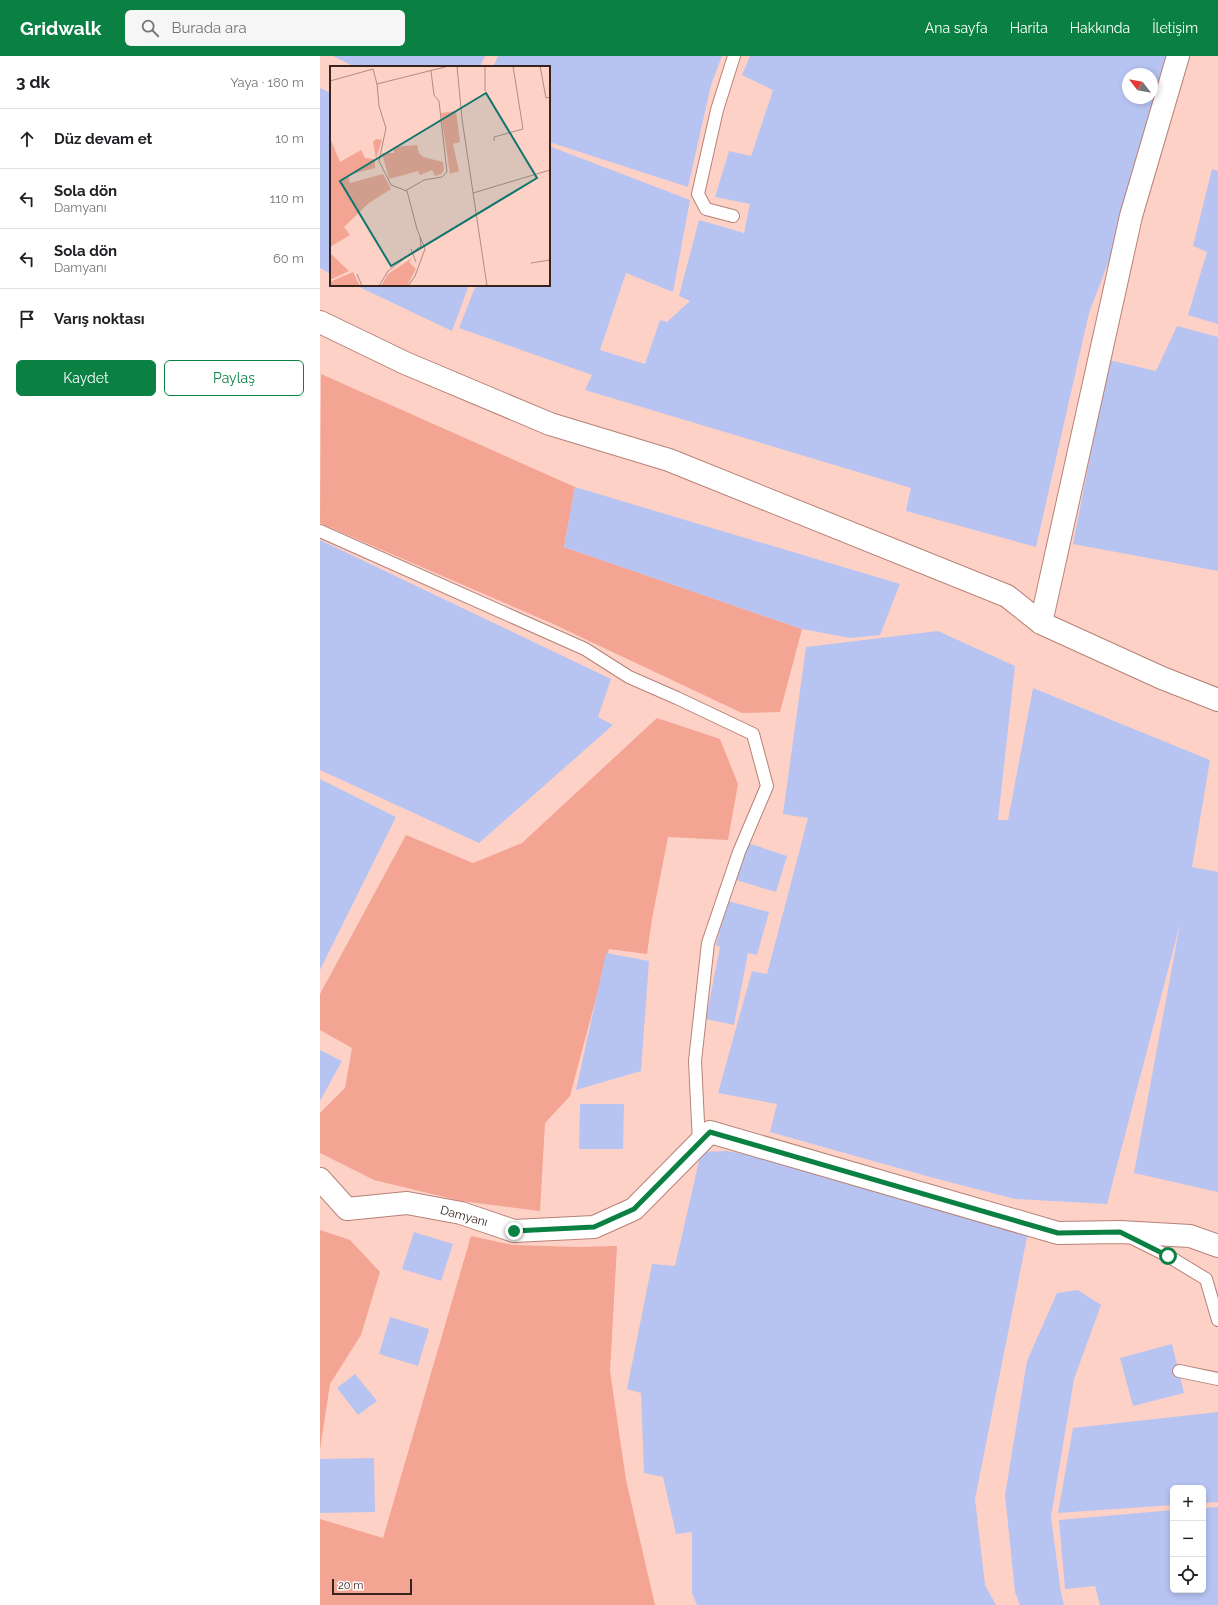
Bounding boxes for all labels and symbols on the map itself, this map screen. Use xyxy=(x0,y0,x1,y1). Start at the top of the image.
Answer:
inset map xyxy=(330,66,550,286)
north arrow xyxy=(1122,68,1158,104)
street label: Damyanı xyxy=(439,1203,489,1229)
route end xyxy=(505,1222,523,1240)
route start xyxy=(1159,1247,1177,1265)
scale bar xyxy=(332,1577,412,1596)

